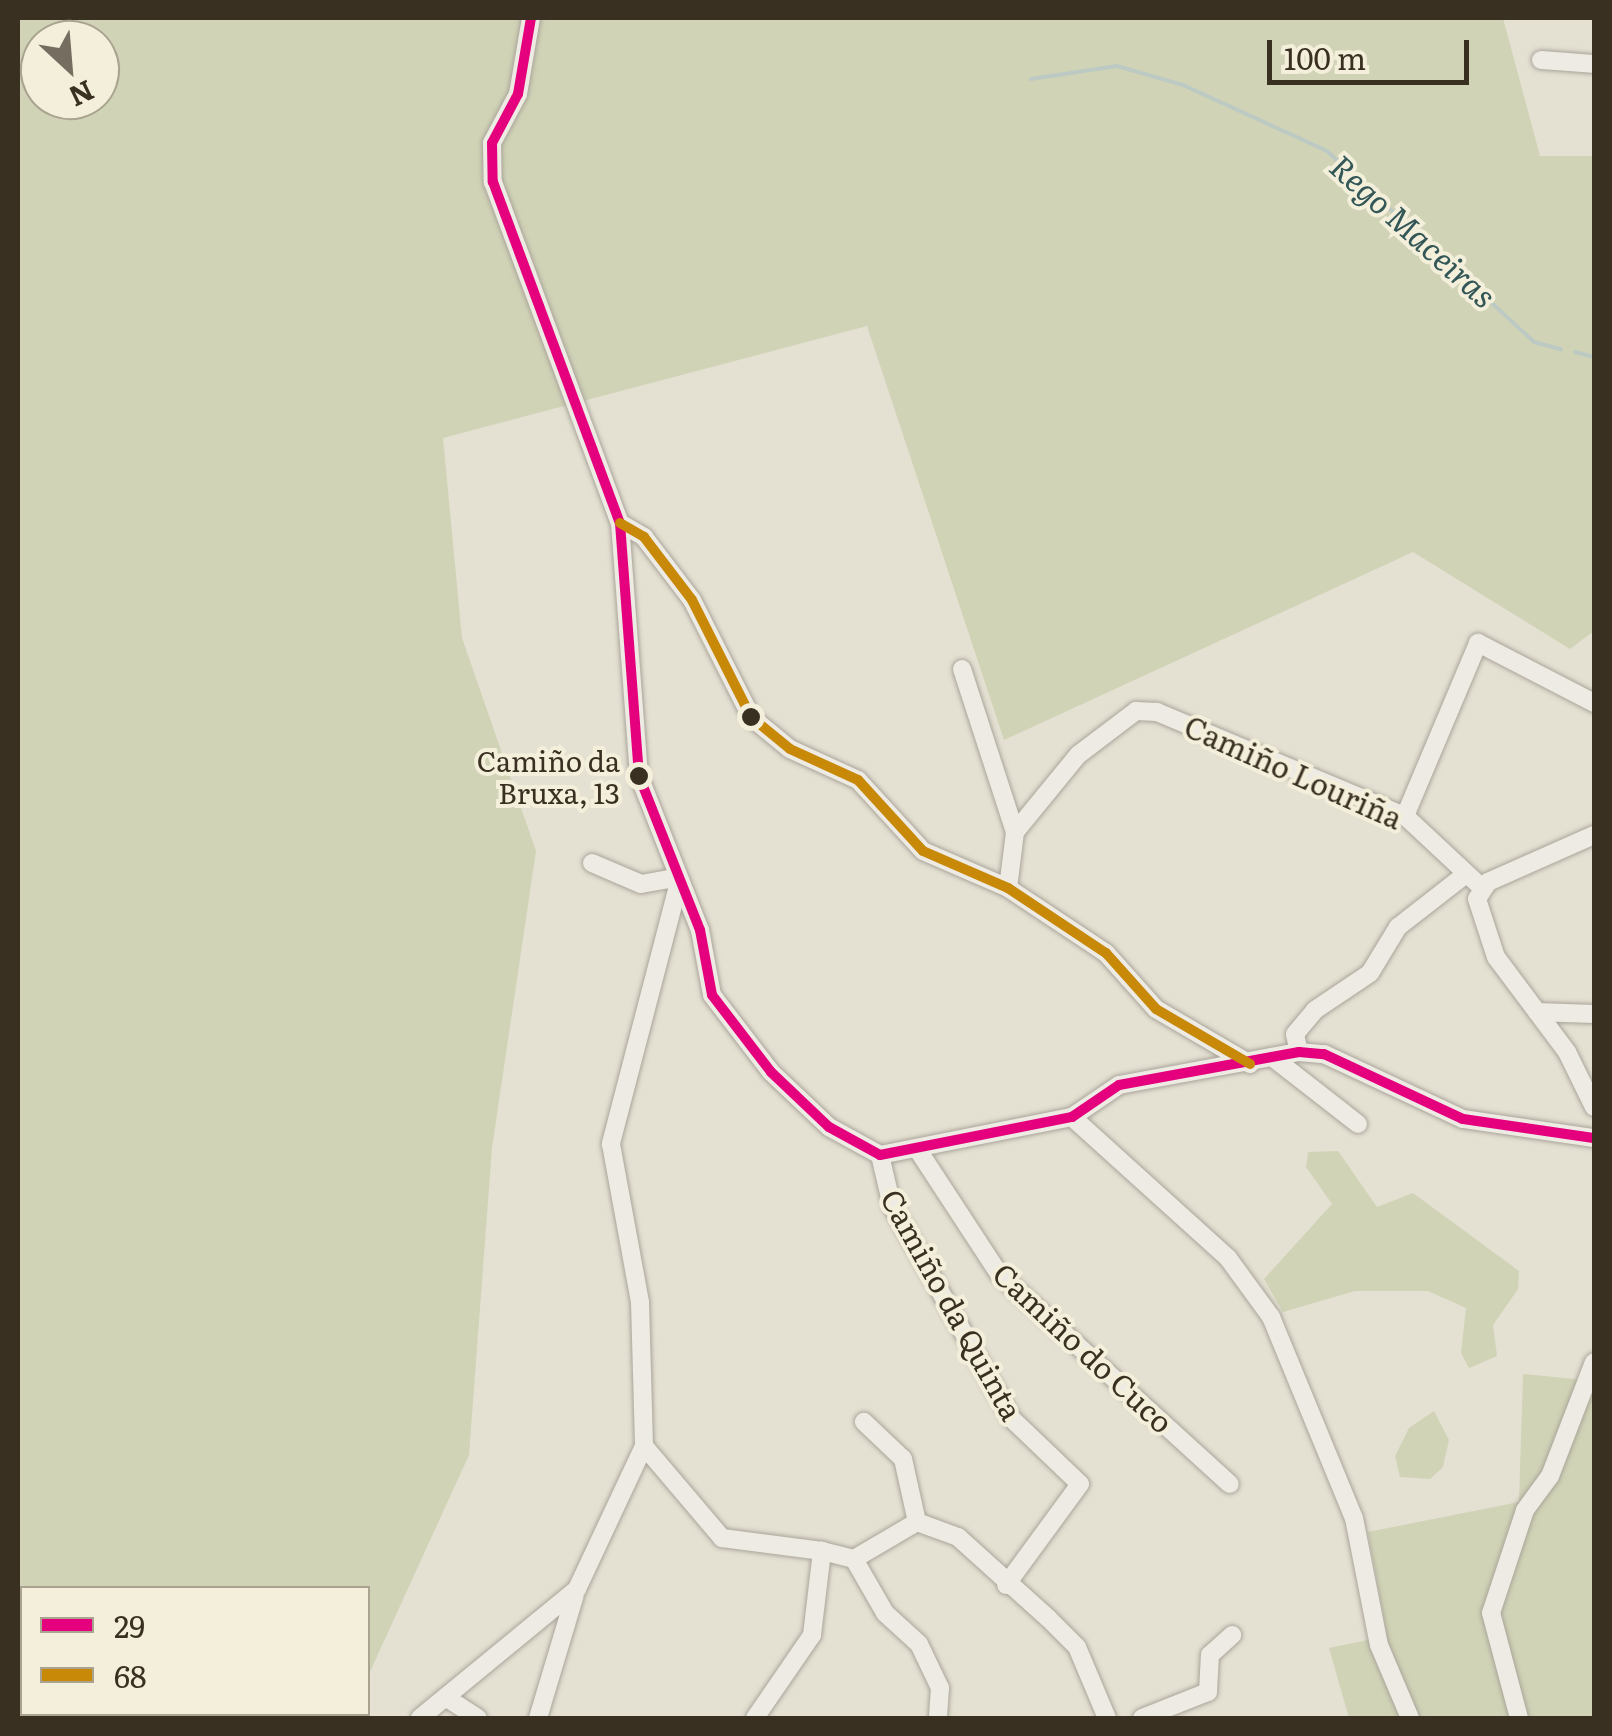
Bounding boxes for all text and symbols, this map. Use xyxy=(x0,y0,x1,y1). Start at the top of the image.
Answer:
north arrow xyxy=(20,20,120,120)
scale bar xyxy=(1272,20,1474,82)
text: 100 m xyxy=(1284,35,1366,79)
text: N xyxy=(63,71,102,119)
water label: Rego Maceiras xyxy=(1323,146,1505,314)
unlabelled marker xyxy=(741,707,761,727)
street label: Camiño Louriña xyxy=(1179,707,1409,835)
place label: Camiño da Bruxa, 13 xyxy=(477,743,620,809)
marker: Camiño da Bruxa, 13 xyxy=(629,766,649,786)
street label: Camiño da Quinta xyxy=(875,1182,1031,1426)
street label: Camiño do Cuco xyxy=(987,1255,1181,1439)
legend xyxy=(20,1586,370,1716)
text: 29 xyxy=(114,1603,145,1647)
text: 68 xyxy=(114,1653,147,1697)

